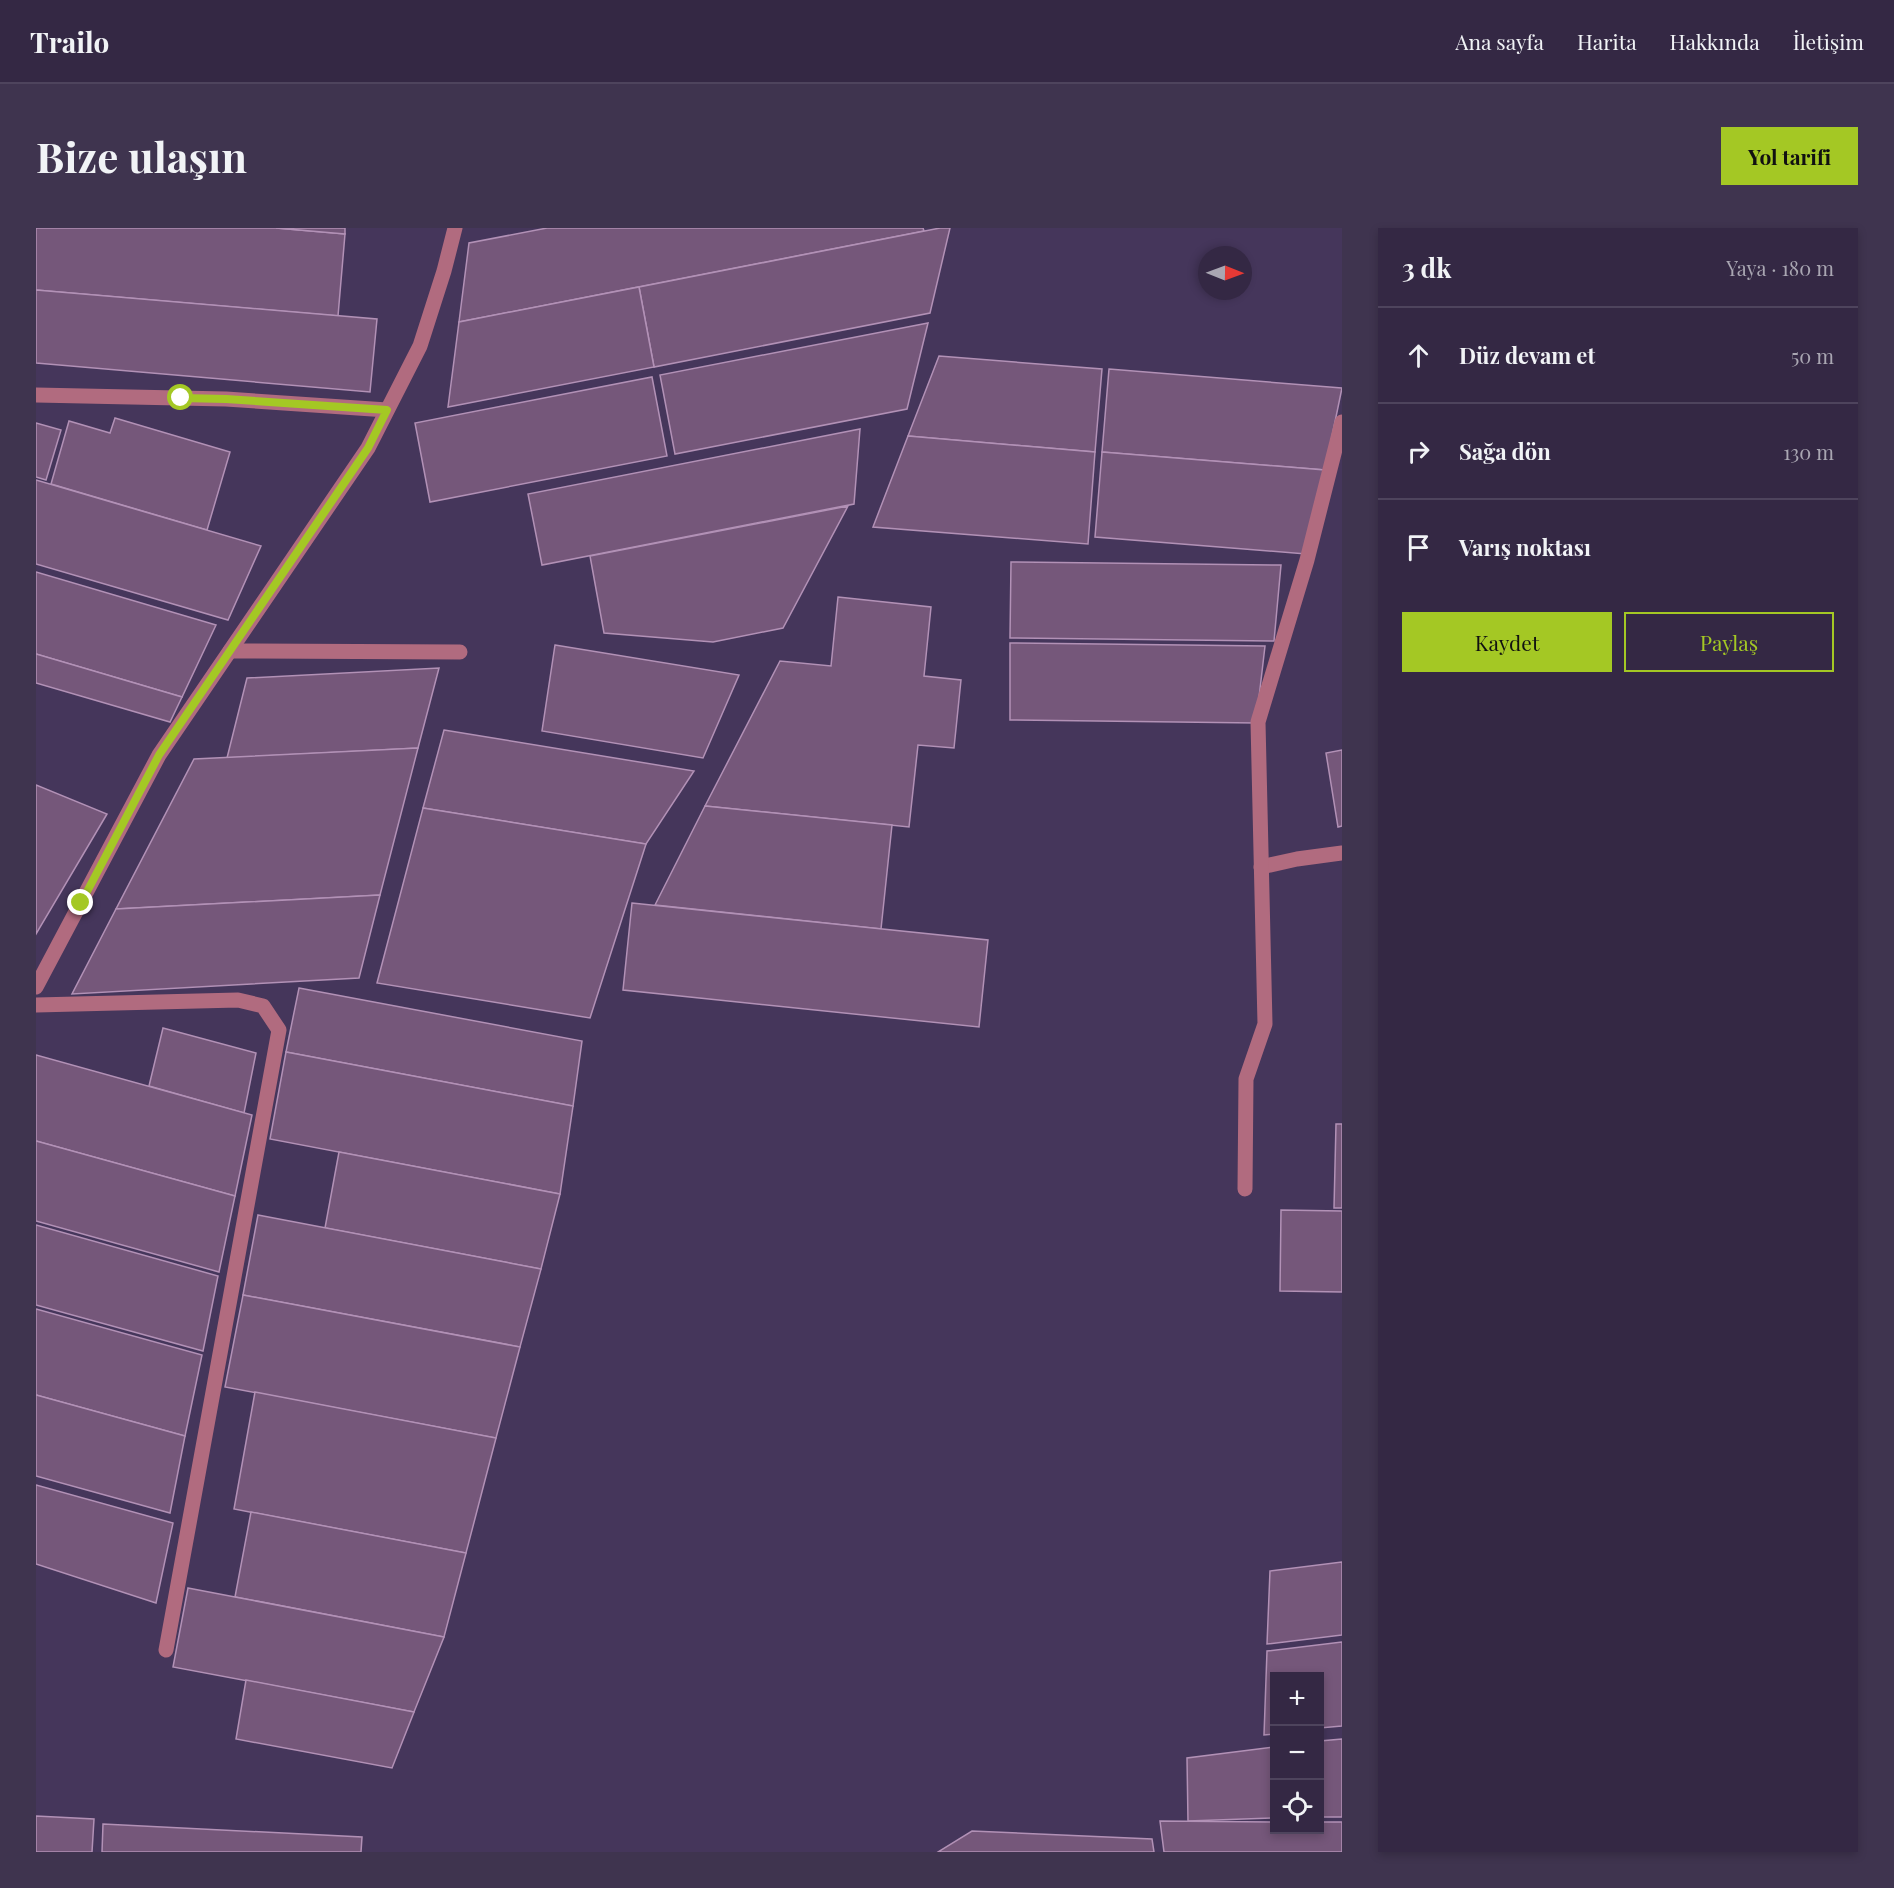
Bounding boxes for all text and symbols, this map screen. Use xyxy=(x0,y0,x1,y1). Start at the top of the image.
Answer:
text: Trailo xyxy=(30,23,109,60)
text: Ana sayfa xyxy=(1455,27,1544,55)
text: Harita xyxy=(1577,27,1637,55)
text: Hakkında xyxy=(1670,27,1760,55)
text: İletişim xyxy=(1793,27,1864,55)
button: Yol tarifi xyxy=(1721,127,1858,185)
text: Bize ulaşın xyxy=(36,128,247,184)
north arrow xyxy=(1198,246,1252,300)
text: 3 dk xyxy=(1402,250,1451,285)
text: Yaya · 180 m xyxy=(1726,254,1834,281)
icon: ahead xyxy=(1402,339,1435,372)
text: Düz devam et xyxy=(1459,340,1595,370)
text: 50 m xyxy=(1791,342,1834,369)
route start xyxy=(167,384,193,410)
icon: right xyxy=(1402,435,1435,468)
text: Sağa dön xyxy=(1459,436,1551,466)
text: 130 m xyxy=(1783,438,1834,465)
icon: arrive xyxy=(1402,531,1435,564)
text: Varış noktası xyxy=(1459,532,1591,562)
button: Kaydet xyxy=(1402,612,1612,672)
button: Paylaş xyxy=(1624,612,1834,672)
route end xyxy=(67,889,93,915)
map controls xyxy=(1270,1672,1324,1834)
button: + xyxy=(1270,1672,1324,1726)
button: − xyxy=(1270,1726,1324,1780)
button: locate xyxy=(1270,1780,1324,1834)

